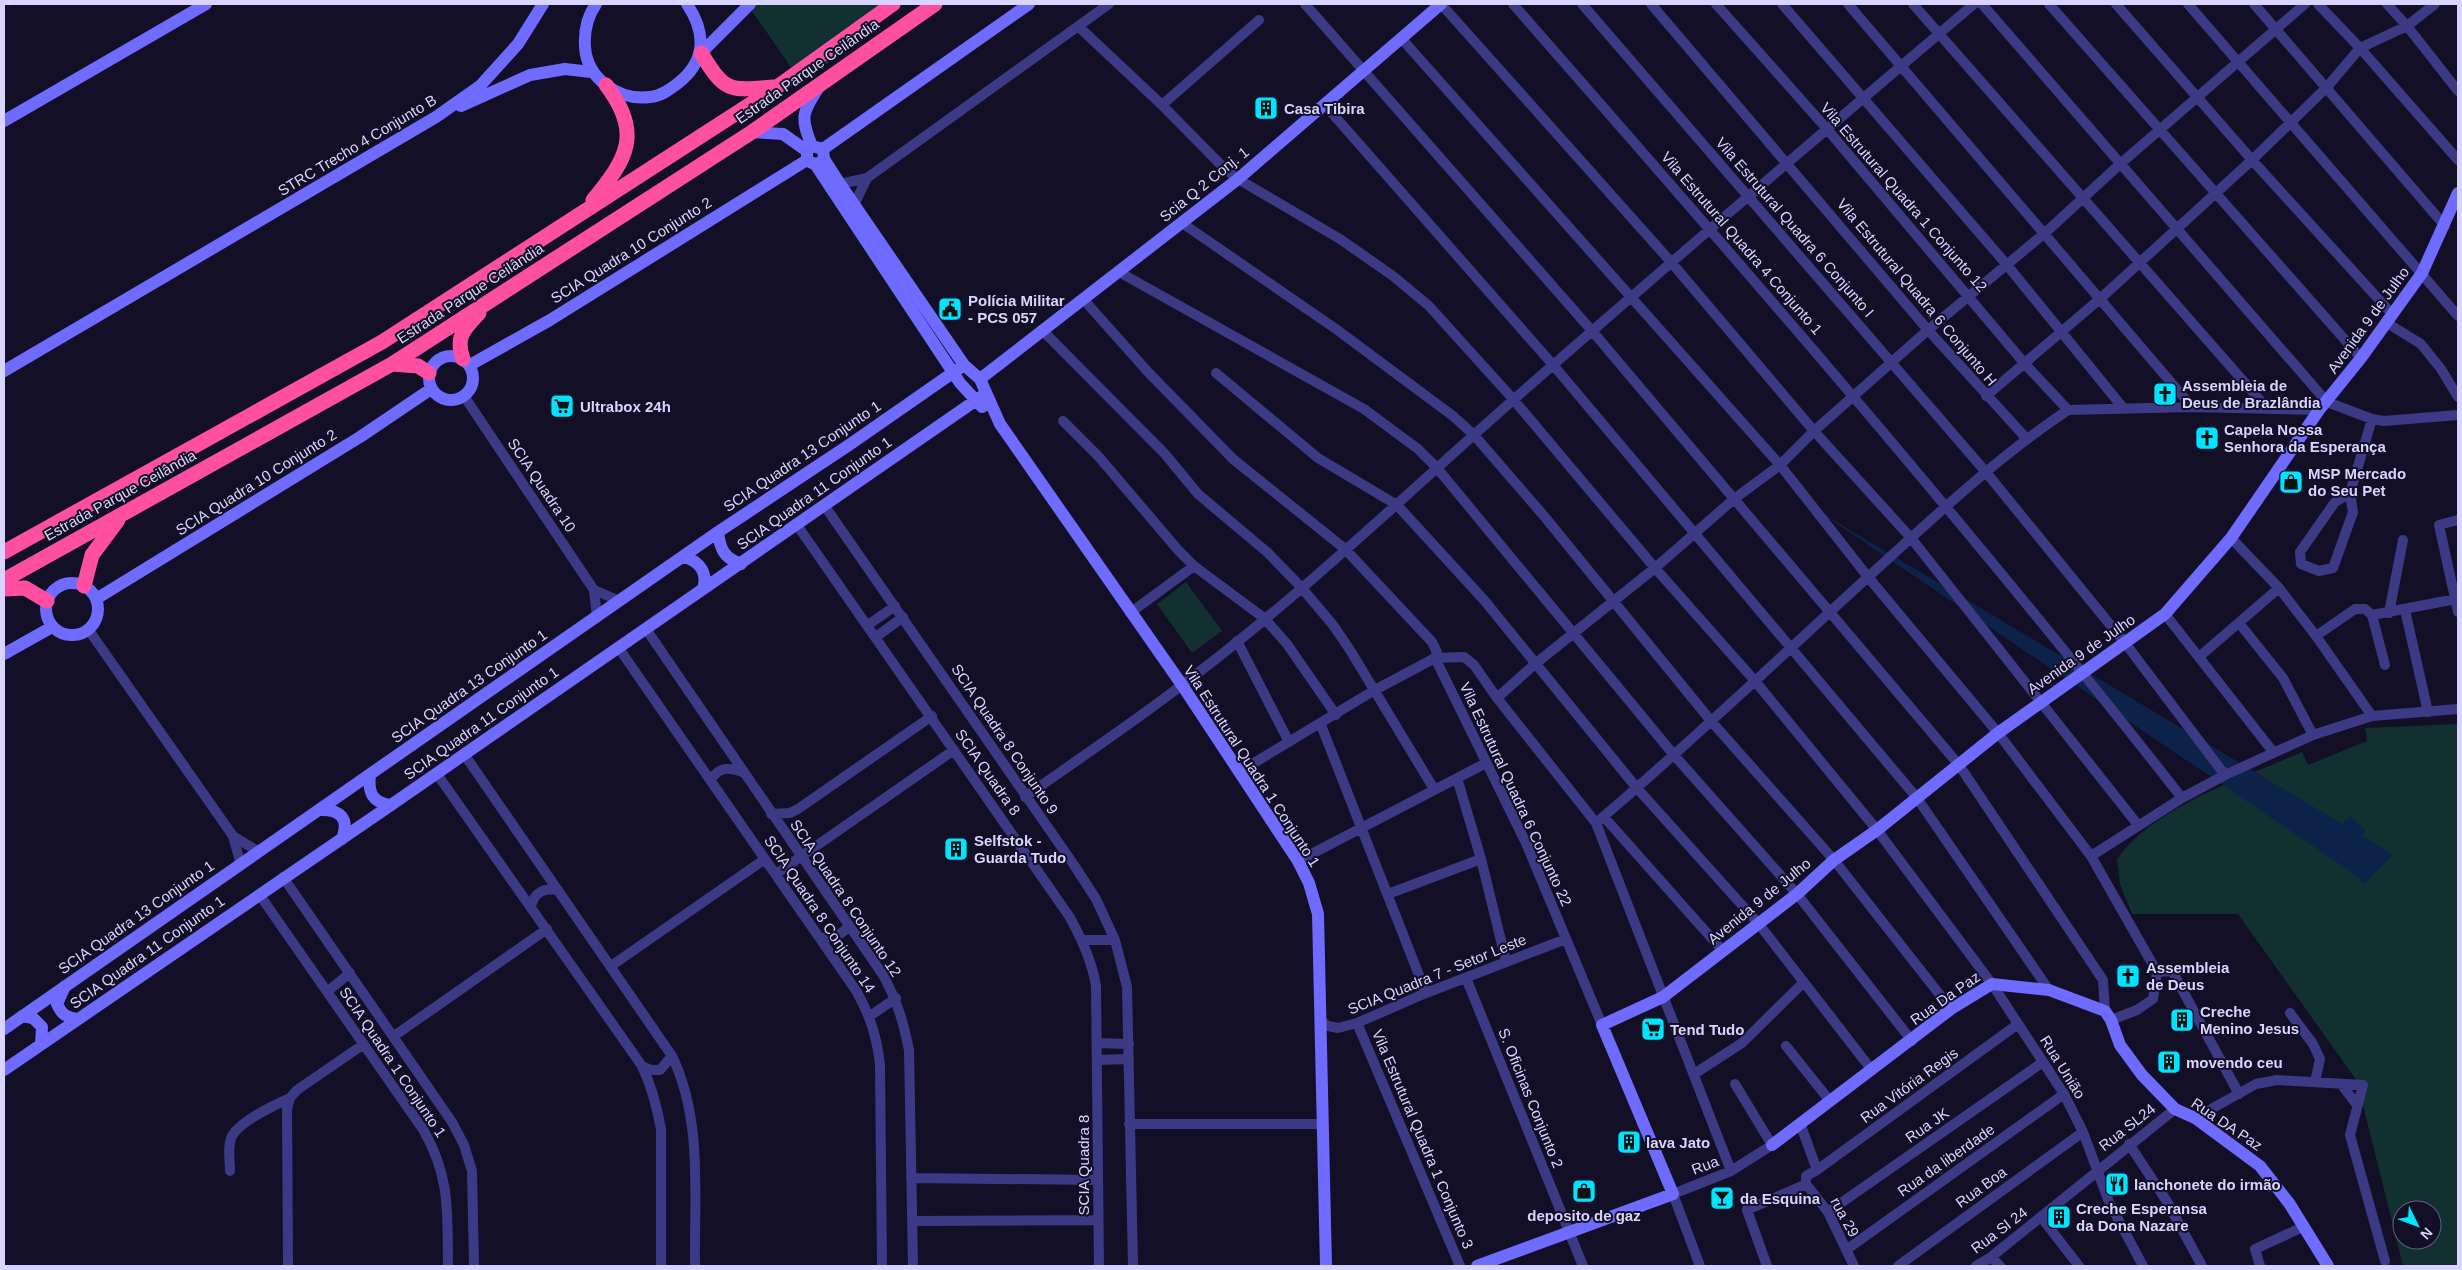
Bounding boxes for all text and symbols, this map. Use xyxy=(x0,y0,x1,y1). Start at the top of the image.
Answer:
street label: Estrada Parque Ceilândia xyxy=(732,15,882,127)
street label: STRC Trecho 4 Conjunto B xyxy=(275,91,439,199)
building icon: Casa Tibira xyxy=(1253,95,1279,121)
street label: Vila Estrutural Quadra 1 Conjunto 12 xyxy=(1817,99,1991,295)
place label: Casa Tibira xyxy=(1284,100,1365,117)
street label: Vila Estrutural Quadra 6 Conjunto I xyxy=(1712,134,1878,320)
street label: Scia Q 2 Conj. 1 xyxy=(1156,143,1252,225)
street label: Vila Estrutural Quadra 4 Conjunto 1 xyxy=(1658,148,1826,338)
street label: SCIA Quadra 10 Conjunto 2 xyxy=(548,194,714,306)
street label: Vila Estrutural Quadra 6 Conjunto H xyxy=(1834,195,2000,389)
street label: Estrada Parque Ceilândia xyxy=(394,239,547,347)
street label: Avenida 9 de Julho xyxy=(2324,263,2412,377)
place label: Polícia Militar - PCS 057 xyxy=(968,292,1065,326)
public building icon: Polícia Militar - PCS 057 xyxy=(937,296,963,322)
place label: Assembleia de Deus de Brazlândia xyxy=(2182,377,2321,411)
church icon: Assembleia de Deus de Brazlândia xyxy=(2152,381,2178,407)
supermarket icon: Ultrabox 24h xyxy=(549,393,575,419)
street label: SCIA Quadra 13 Conjunto 1 xyxy=(720,397,884,515)
place label: Ultrabox 24h xyxy=(580,398,671,415)
place label: Capela Nossa Senhora da Esperança xyxy=(2224,421,2386,455)
church icon: Capela Nossa Senhora da Esperança xyxy=(2194,425,2220,451)
street label: SCIA Quadra 10 Conjunto 2 xyxy=(173,426,339,538)
street label: SCIA Quadra 11 Conjunto 1 xyxy=(733,433,895,553)
street label: SCIA Quadra 10 xyxy=(504,435,580,535)
street label: Estrada Parque Ceilândia xyxy=(41,446,199,544)
place label: MSP Mercado do Seu Pet xyxy=(2308,465,2406,499)
shop icon: MSP Mercado do Seu Pet xyxy=(2278,469,2304,495)
street label: Avenida 9 de Julho xyxy=(2024,611,2138,697)
street label: SCIA Quadra 13 Conjunto 1 xyxy=(388,626,550,746)
street label: SCIA Quadra 8 Conjunto 9 xyxy=(948,660,1062,818)
street label: Vila Estrutural Quadra 1 Conjunto 1 xyxy=(1180,662,1324,870)
street label: SCIA Quadra 11 Conjunto 1 xyxy=(400,663,562,783)
street label: Vila Estrutural Quadra 6 Conjunto 22 xyxy=(1457,679,1575,909)
street label: SCIA Quadra 8 xyxy=(951,725,1025,819)
street label: SCIA Quadra 8 Conjunto 12 xyxy=(787,816,905,980)
street label: SCIA Quadra 8 Conjunto 14 xyxy=(761,832,879,996)
place label: Selfstok - Guarda Tudo xyxy=(974,832,1066,866)
building icon: Selfstok - Guarda Tudo xyxy=(943,836,969,862)
street label: Avenida 9 de Julho xyxy=(1704,854,1814,948)
street label: SCIA Quadra 13 Conjunto 1 xyxy=(55,857,217,977)
street label: SCIA Quadra 11 Conjunto 1 xyxy=(66,892,228,1012)
street label: SCIA Quadra 7 - Setor Leste xyxy=(1345,930,1529,1018)
place label: Assembleia de Deus xyxy=(2146,959,2230,993)
church icon: Assembleia de Deus xyxy=(2115,963,2141,989)
street label: Rua Da Paz xyxy=(1907,968,1983,1028)
street label: SCIA Quadra 1 Conjunto 1 xyxy=(336,984,450,1140)
place label: Creche Menino Jesus xyxy=(2200,1003,2299,1037)
building icon: Creche Menino Jesus xyxy=(2169,1007,2195,1033)
supermarket icon: Tend Tudo xyxy=(1640,1016,1666,1042)
place label: Tend Tudo xyxy=(1670,1021,1744,1038)
street label: S. Oficinas Conjunto 2 xyxy=(1495,1026,1567,1170)
street label: Vila Estrutural Quadra 1 Conjunto 3 xyxy=(1369,1027,1477,1251)
street label: Rua União xyxy=(2037,1032,2089,1102)
street label: Rua Vitória Regis xyxy=(1857,1044,1961,1126)
building icon: movendo ceu xyxy=(2156,1049,2182,1075)
place label: movendo ceu xyxy=(2186,1054,2283,1071)
street label: Rua DA Paz xyxy=(2188,1094,2266,1154)
street label: Rua SL24 xyxy=(2095,1100,2159,1154)
street label: Rua JK xyxy=(1902,1104,1952,1146)
street label: SCIA Quadra 8 xyxy=(1075,1115,1092,1215)
street label: Rua da liberdade xyxy=(1894,1120,1998,1200)
building icon: lava Jato xyxy=(1616,1129,1642,1155)
place label: lava Jato xyxy=(1646,1134,1710,1151)
street label: Rua xyxy=(1689,1152,1721,1178)
street label: Rua Boa xyxy=(1952,1163,2010,1211)
restaurant icon: lanchonete do irmão xyxy=(2104,1171,2130,1197)
place label: lanchonete do irmão xyxy=(2134,1176,2281,1193)
shop icon: deposito de gaz xyxy=(1571,1178,1597,1204)
bar icon: da Esquina xyxy=(1709,1185,1735,1211)
place label: da Esquina xyxy=(1740,1190,1821,1207)
street label: rua 29 xyxy=(1827,1194,1863,1240)
place label: Creche Esperansa da Dona Nazare xyxy=(2076,1200,2208,1234)
north arrow xyxy=(2392,1200,2442,1250)
street label: Rua Sl 24 xyxy=(1968,1203,2030,1257)
building icon: Creche Esperansa da Dona Nazare xyxy=(2046,1204,2072,1230)
place label: deposito de gaz xyxy=(1527,1207,1641,1224)
text: N xyxy=(2417,1225,2436,1243)

